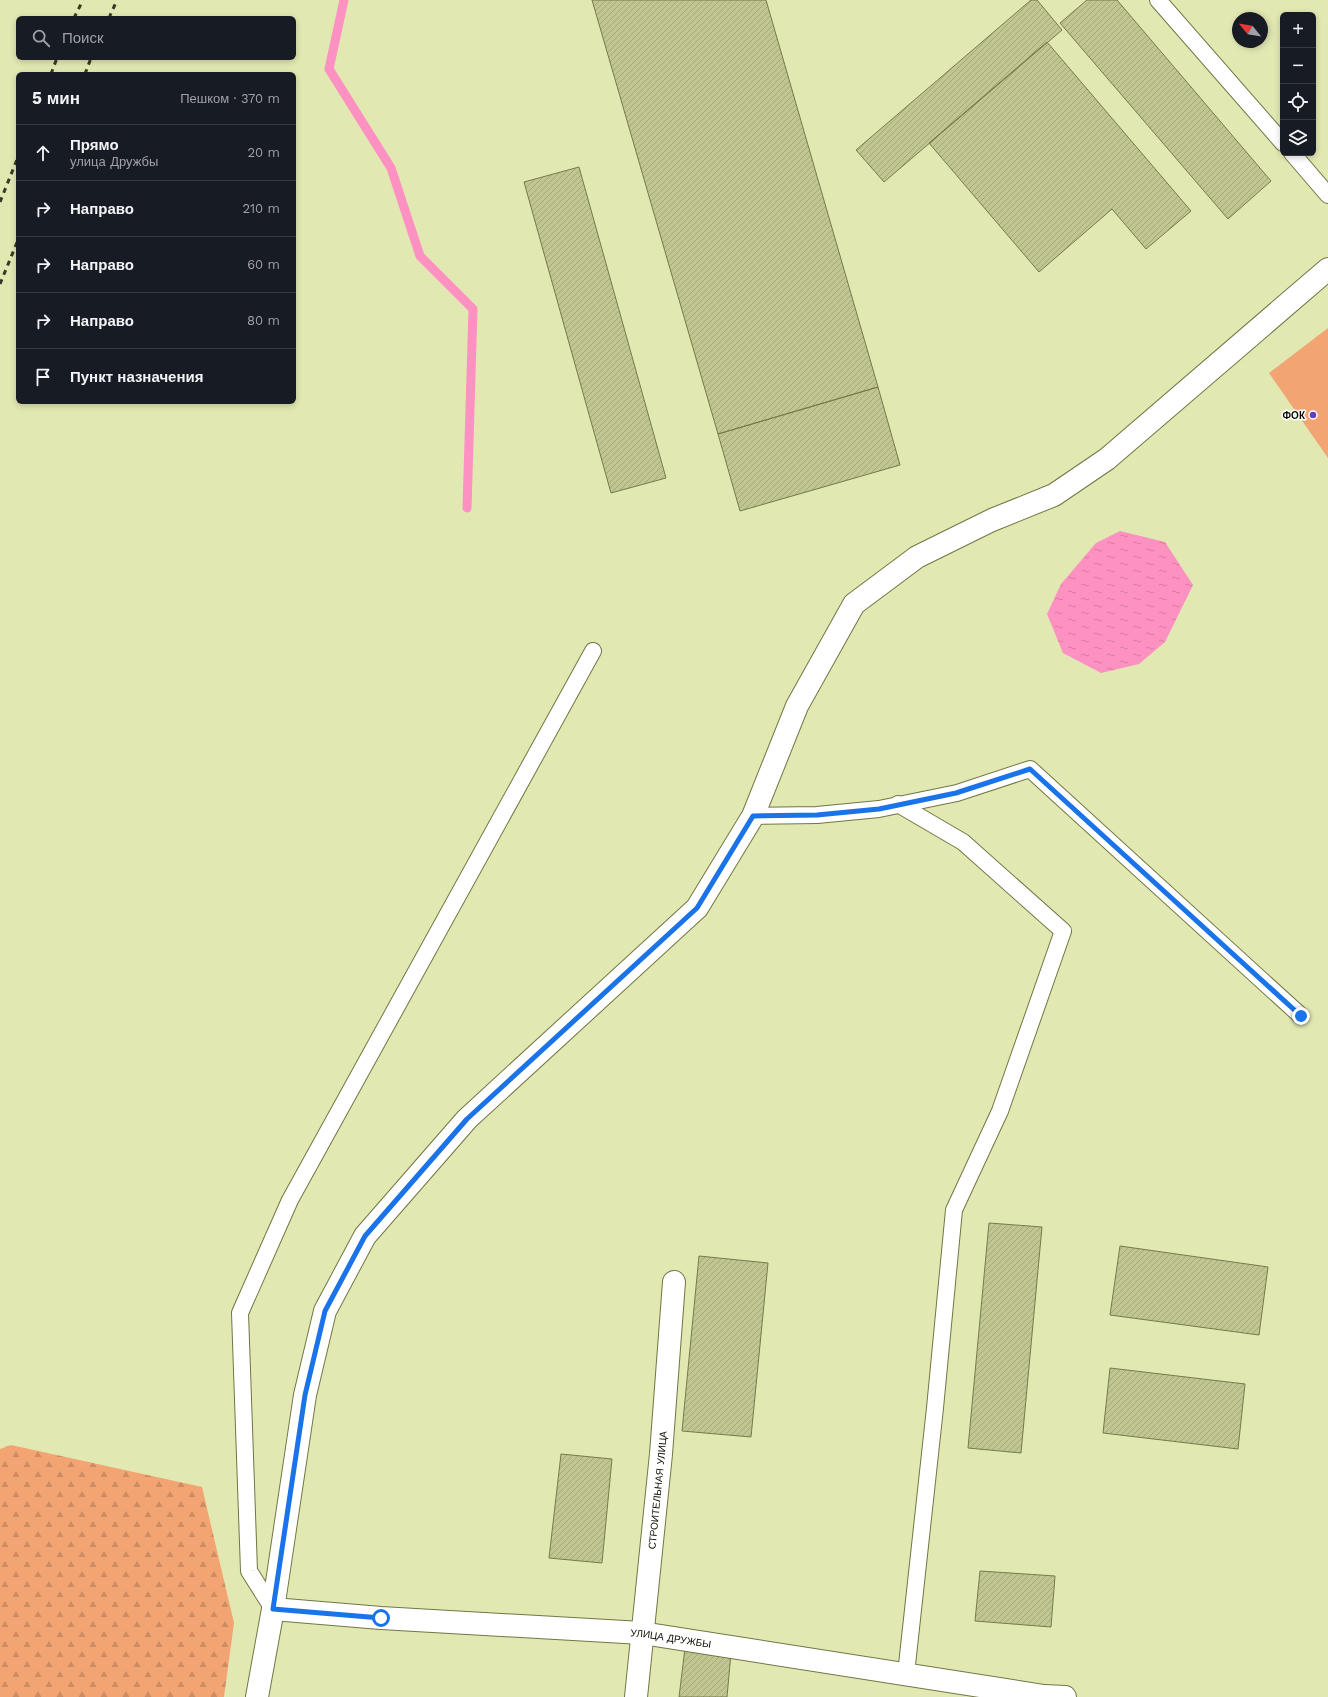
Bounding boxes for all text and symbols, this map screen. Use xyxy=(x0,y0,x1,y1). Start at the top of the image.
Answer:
north arrow xyxy=(1232,12,1268,48)
map controls xyxy=(1280,12,1316,156)
button: + xyxy=(1280,12,1316,48)
search box xyxy=(16,16,296,60)
icon: search xyxy=(30,27,52,49)
text: Поиск xyxy=(62,29,104,47)
button: − xyxy=(1280,48,1316,84)
button: locate xyxy=(1280,84,1316,120)
text: 5 мин xyxy=(32,88,80,108)
text: Пешком · 370 m xyxy=(180,91,280,106)
button: layers xyxy=(1280,120,1316,156)
text: Прямо xyxy=(70,136,119,154)
icon: ahead xyxy=(32,142,54,164)
text: 20 m xyxy=(248,145,280,160)
text: улица Дружбы xyxy=(70,154,158,169)
icon: right xyxy=(32,198,54,220)
text: Направо xyxy=(70,200,134,218)
text: 210 m xyxy=(242,201,280,216)
icon: right xyxy=(32,254,54,276)
text: Направо xyxy=(70,256,134,274)
text: 60 m xyxy=(247,257,280,272)
icon: right xyxy=(32,310,54,332)
text: Направо xyxy=(70,312,134,330)
text: 80 m xyxy=(247,313,280,328)
icon: arrive xyxy=(32,366,54,388)
text: Пункт назначения xyxy=(70,368,203,386)
place label: ФОК xyxy=(1283,410,1306,421)
marker: ФОК xyxy=(1308,410,1318,420)
route end xyxy=(1292,1007,1310,1025)
street label: СТРОИТЕЛЬНАЯ УЛИЦА xyxy=(646,1430,669,1550)
route start xyxy=(372,1609,390,1627)
street label: УЛИЦА ДРУЖБЫ xyxy=(630,1627,712,1650)

